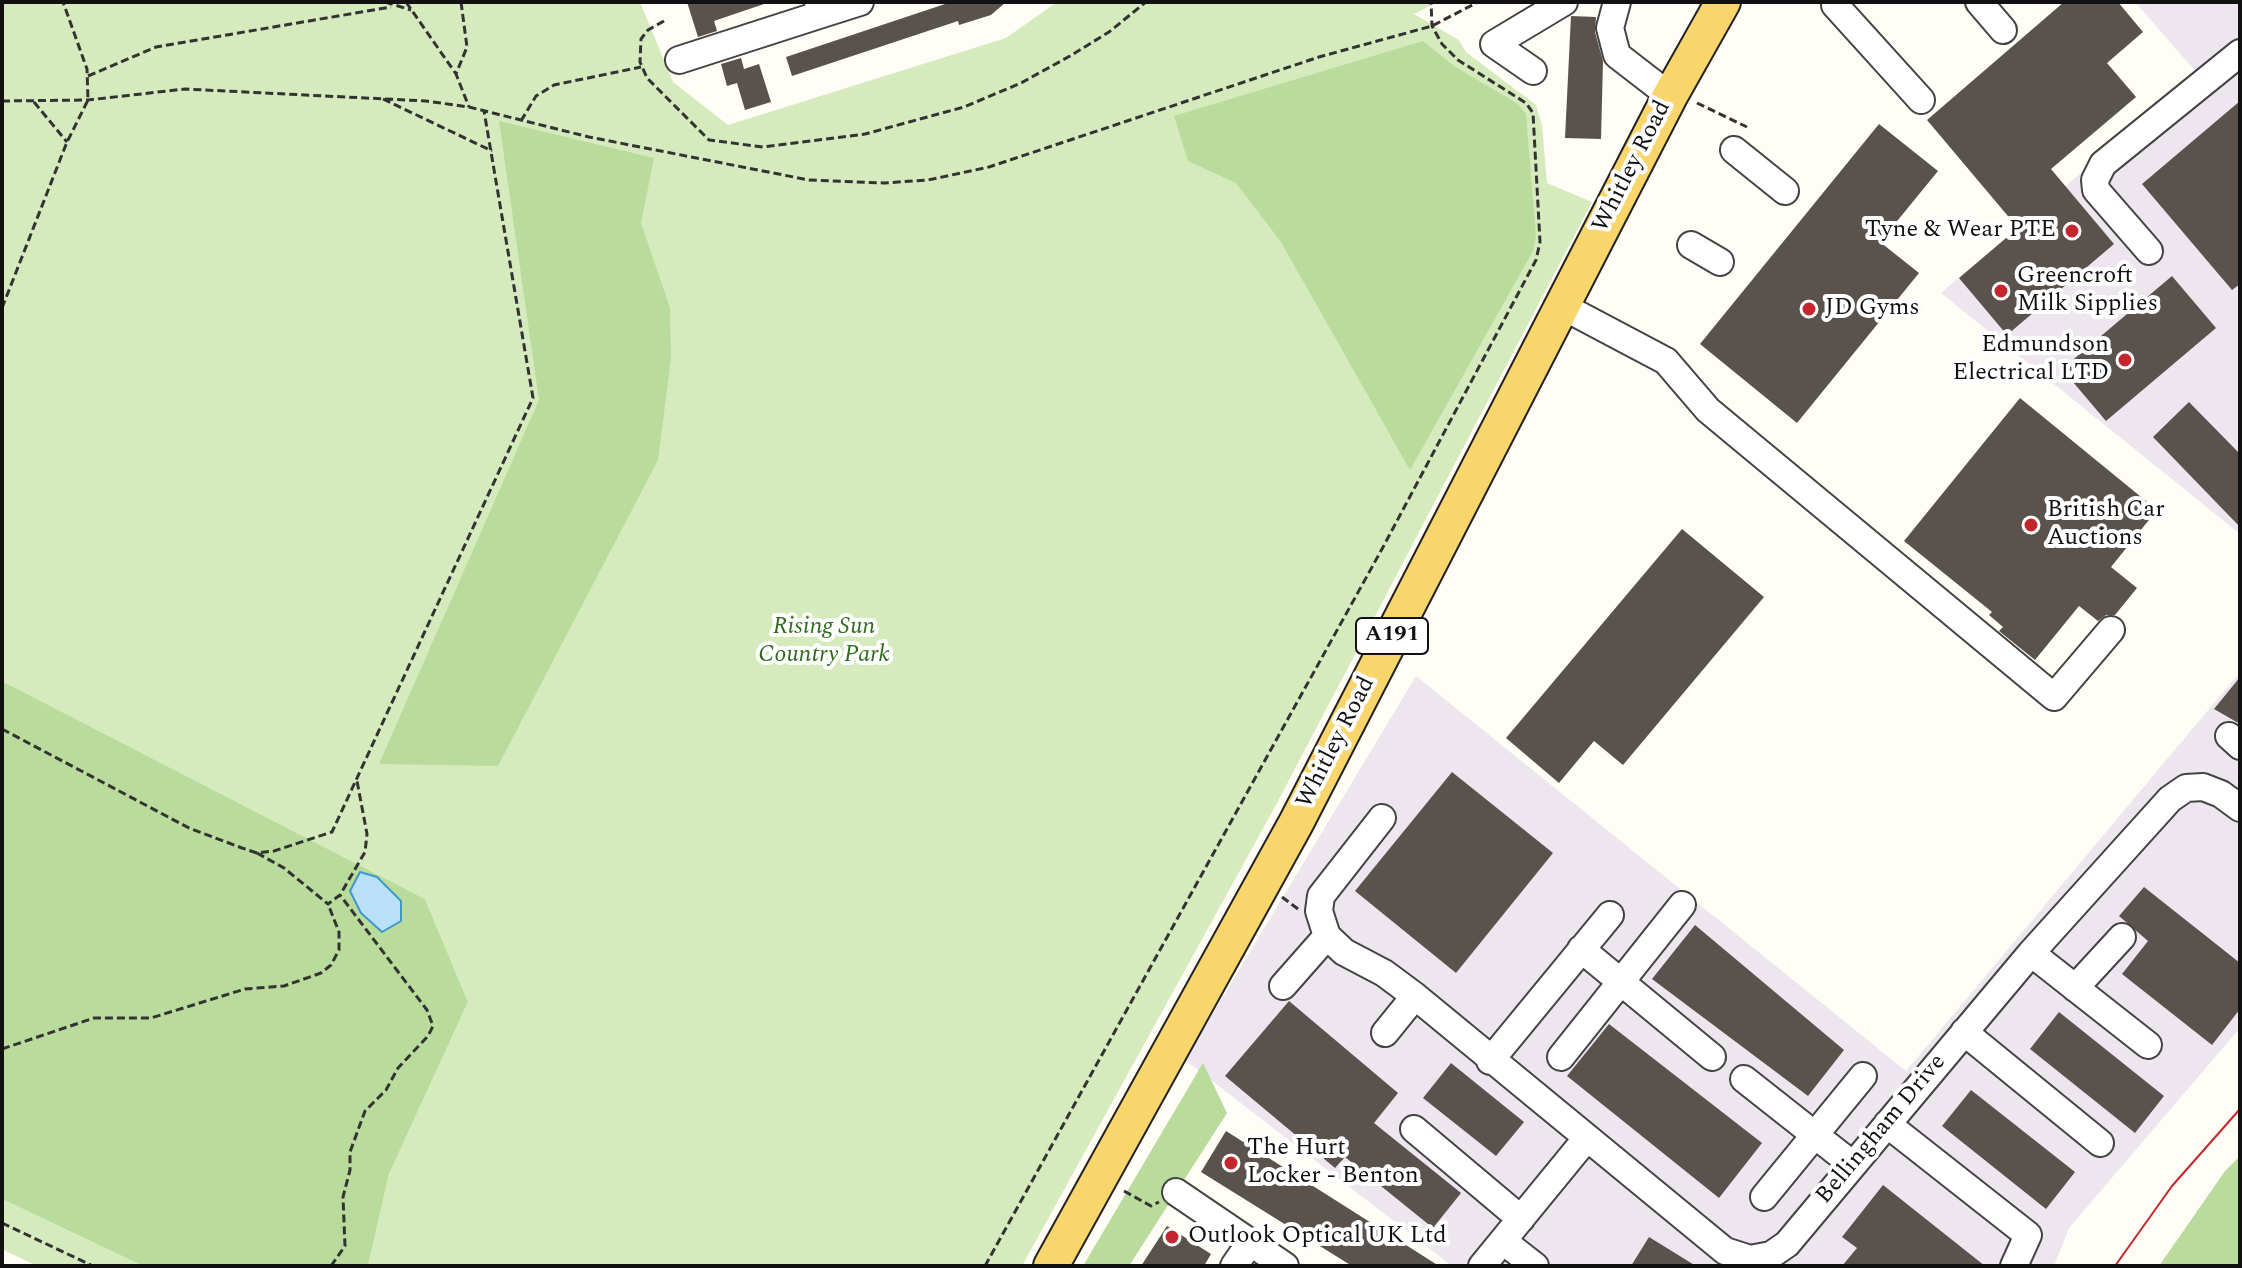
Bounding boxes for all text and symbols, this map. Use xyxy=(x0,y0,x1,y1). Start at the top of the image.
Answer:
street label: Whitley Road xyxy=(1588,96,1678,238)
place label: Tyne & Wear PTE xyxy=(1865,217,2056,245)
marker: Tyne & Wear PTE xyxy=(2063,222,2081,240)
place label: Greencroft Milk Sipplies xyxy=(2017,263,2158,319)
marker: Greencroft Milk Sipplies xyxy=(1992,282,2010,300)
place label: JD Gyms xyxy=(1825,295,1920,323)
marker: JD Gyms xyxy=(1800,300,1818,318)
place label: Edmundson Electrical LTD xyxy=(1952,332,2109,388)
marker: Edmundson Electrical LTD xyxy=(2116,351,2134,369)
place label: British Car Auctions xyxy=(2047,497,2165,553)
marker: British Car Auctions xyxy=(2022,516,2040,534)
park label: Rising Sun Country Park xyxy=(758,614,890,670)
road number: A191 xyxy=(1356,618,1428,654)
street label: Whitley Road xyxy=(1292,672,1382,814)
street label: Bellingham Drive xyxy=(1811,1049,1953,1211)
place label: The Hurt Locker - Benton xyxy=(1247,1135,1419,1191)
marker: The Hurt Locker - Benton xyxy=(1222,1154,1240,1172)
place label: Outlook Optical UK Ltd xyxy=(1188,1223,1447,1251)
marker: Outlook Optical UK Ltd xyxy=(1163,1228,1181,1246)

